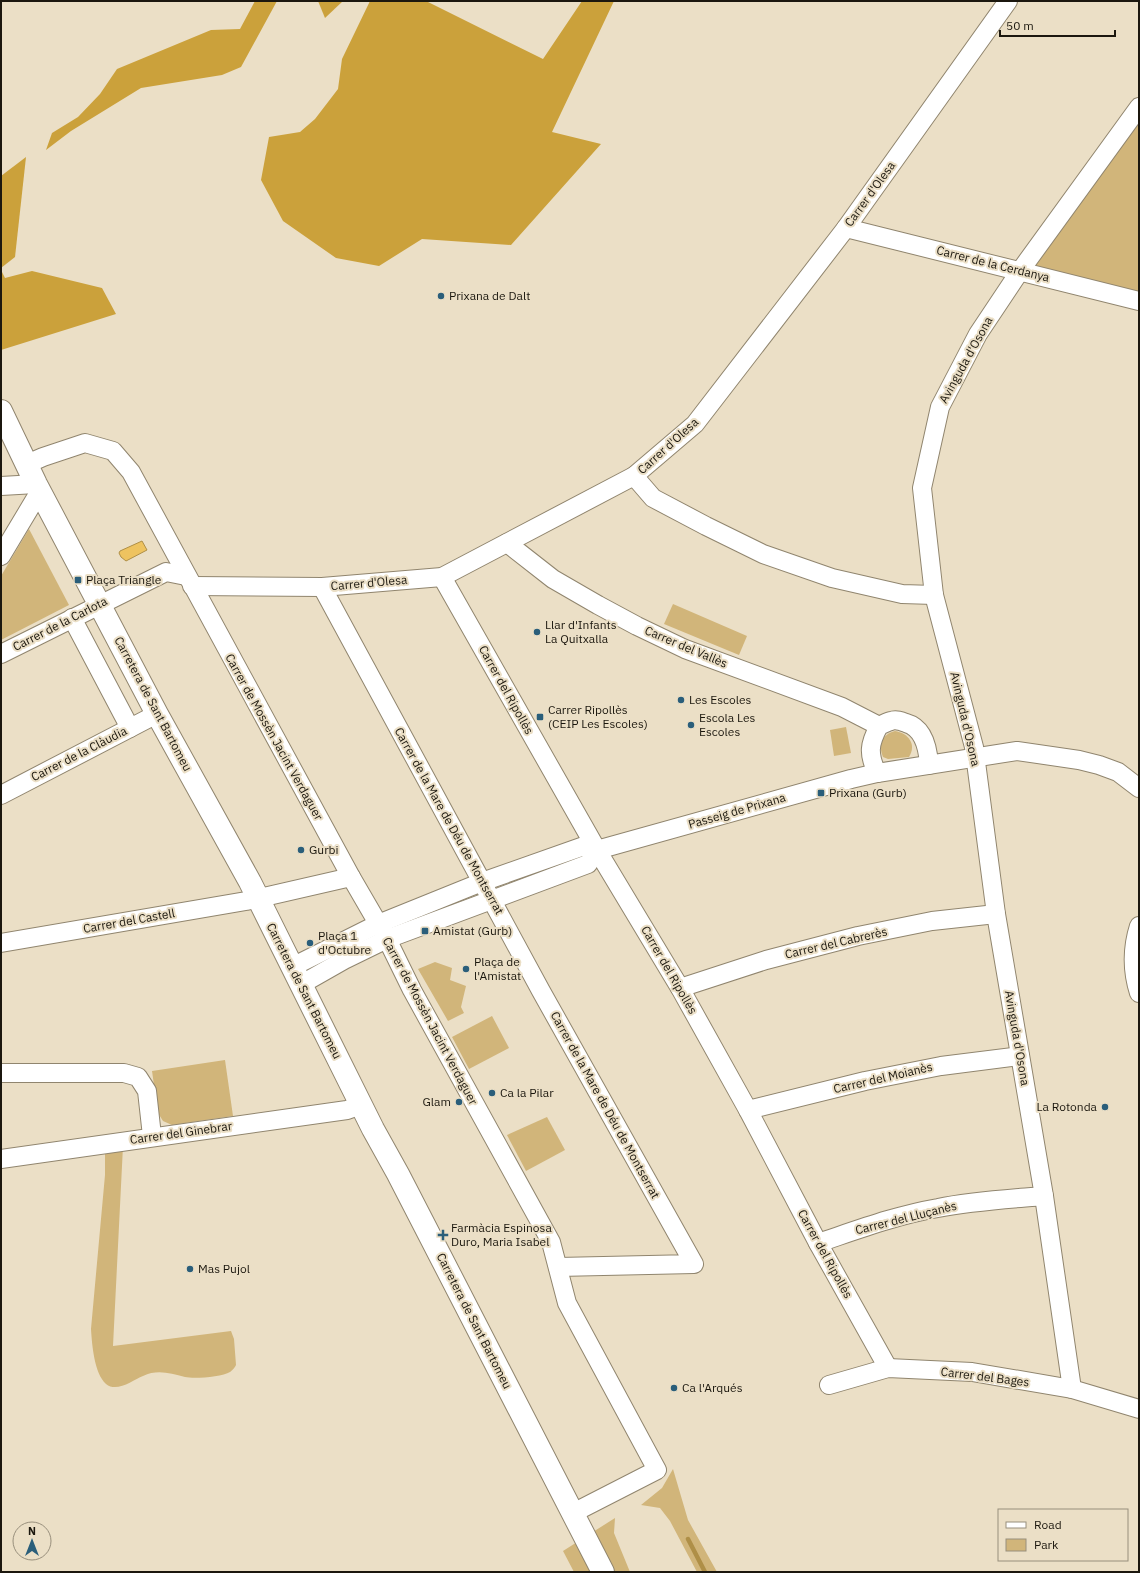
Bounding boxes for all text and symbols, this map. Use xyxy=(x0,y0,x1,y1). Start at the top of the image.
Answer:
scale bar xyxy=(1000,12,1115,38)
text: 50 m xyxy=(1006,18,1034,33)
street label: Carrer d'Olesa xyxy=(841,158,899,229)
street label: Carrer de la Cerdanya xyxy=(935,242,1052,285)
place label: Prixana de Dalt xyxy=(449,288,530,303)
marker: Prixana de Dalt xyxy=(436,291,446,301)
street label: Avinguda d'Osona xyxy=(936,313,996,406)
street label: Carrer d'Olesa xyxy=(634,414,702,477)
place label: Plaça Triangle xyxy=(86,572,162,587)
street label: Carrer d'Olesa xyxy=(330,572,408,593)
marker: Plaça Triangle xyxy=(73,575,83,585)
street label: Carrer de la Carlota xyxy=(10,593,110,654)
place label: Llar d'Infants La Quitxalla xyxy=(545,617,617,646)
street label: Carrer del Vallès xyxy=(643,622,730,671)
marker: Llar d'Infants La Quitxalla xyxy=(532,627,542,637)
street label: Carretera de Sant Bartomeu xyxy=(111,634,195,774)
street label: Carrer del Ripollès xyxy=(476,643,537,737)
street label: Carrer de Mossèn Jacint Verdaguer xyxy=(222,651,327,823)
street label: Avinguda d'Osona xyxy=(947,670,984,768)
place label: Les Escoles xyxy=(689,692,752,707)
marker: Les Escoles xyxy=(676,695,686,705)
place label: Carrer Ripollès (CEIP Les Escoles) xyxy=(548,702,648,731)
place label: Escola Les Escoles xyxy=(699,710,756,739)
marker: Carrer Ripollès (CEIP Les Escoles) xyxy=(535,712,545,722)
marker: Escola Les Escoles xyxy=(686,720,696,730)
street label: Carrer de la Clàudia xyxy=(28,723,130,784)
street label: Carrer de la Mare de Déu de Montserrat xyxy=(392,725,507,917)
place label: Prixana (Gurb) xyxy=(829,785,907,800)
marker: Prixana (Gurb) xyxy=(816,788,826,798)
street label: Passeig de Prixana xyxy=(686,789,788,832)
place label: Gurbi xyxy=(309,842,339,857)
marker: Gurbi xyxy=(296,845,306,855)
street label: Carrer del Castell xyxy=(82,905,176,936)
street label: Carretera de Sant Bartomeu xyxy=(264,920,345,1061)
place label: Amistat (Gurb) xyxy=(433,923,512,938)
street label: Carrer del Ripollès xyxy=(638,923,701,1017)
street label: Carrer del Cabrerès xyxy=(783,923,889,962)
marker: Amistat (Gurb) xyxy=(420,926,430,936)
place label: Plaça 1 d'Octubre xyxy=(318,928,372,957)
street label: Carrer de Mossèn Jacint Verdaguer xyxy=(380,934,481,1108)
marker: Plaça 1 d'Octubre xyxy=(305,938,315,948)
place label: Plaça de l'Amistat xyxy=(474,954,521,983)
marker: Plaça de l'Amistat xyxy=(461,964,471,974)
street label: Avinguda d'Osona xyxy=(1002,989,1033,1087)
street label: Carrer de la Mare de Déu de Montserrat xyxy=(548,1009,663,1201)
street label: Carrer del Moianès xyxy=(832,1059,934,1096)
place label: Ca la Pilar xyxy=(500,1085,554,1100)
marker: Ca la Pilar xyxy=(487,1088,497,1098)
place label: Glam xyxy=(423,1094,451,1109)
marker: Glam xyxy=(454,1097,464,1107)
place label: La Rotonda xyxy=(1036,1099,1098,1114)
marker: La Rotonda xyxy=(1100,1102,1110,1112)
street label: Carrer del Ginebrar xyxy=(129,1118,234,1147)
street label: Carrer del Lluçanès xyxy=(854,1198,958,1237)
street label: Carrer del Ripollès xyxy=(795,1207,856,1301)
place label: Farmàcia Espinosa Duro, Maria Isabel xyxy=(451,1220,552,1249)
marker: Farmàcia Espinosa Duro, Maria Isabel xyxy=(438,1230,448,1240)
street label: Carretera de Sant Bartomeu xyxy=(434,1250,515,1391)
place label: Mas Pujol xyxy=(198,1261,250,1276)
marker: Mas Pujol xyxy=(185,1264,195,1274)
street label: Carrer del Bages xyxy=(940,1364,1030,1389)
place label: Ca l'Arqués xyxy=(682,1380,743,1395)
marker: Ca l'Arqués xyxy=(669,1383,679,1393)
legend xyxy=(998,1509,1128,1561)
text: Road xyxy=(1034,1517,1062,1532)
north arrow xyxy=(12,1521,52,1561)
text: N xyxy=(28,1524,36,1538)
text: Park xyxy=(1034,1537,1059,1552)

